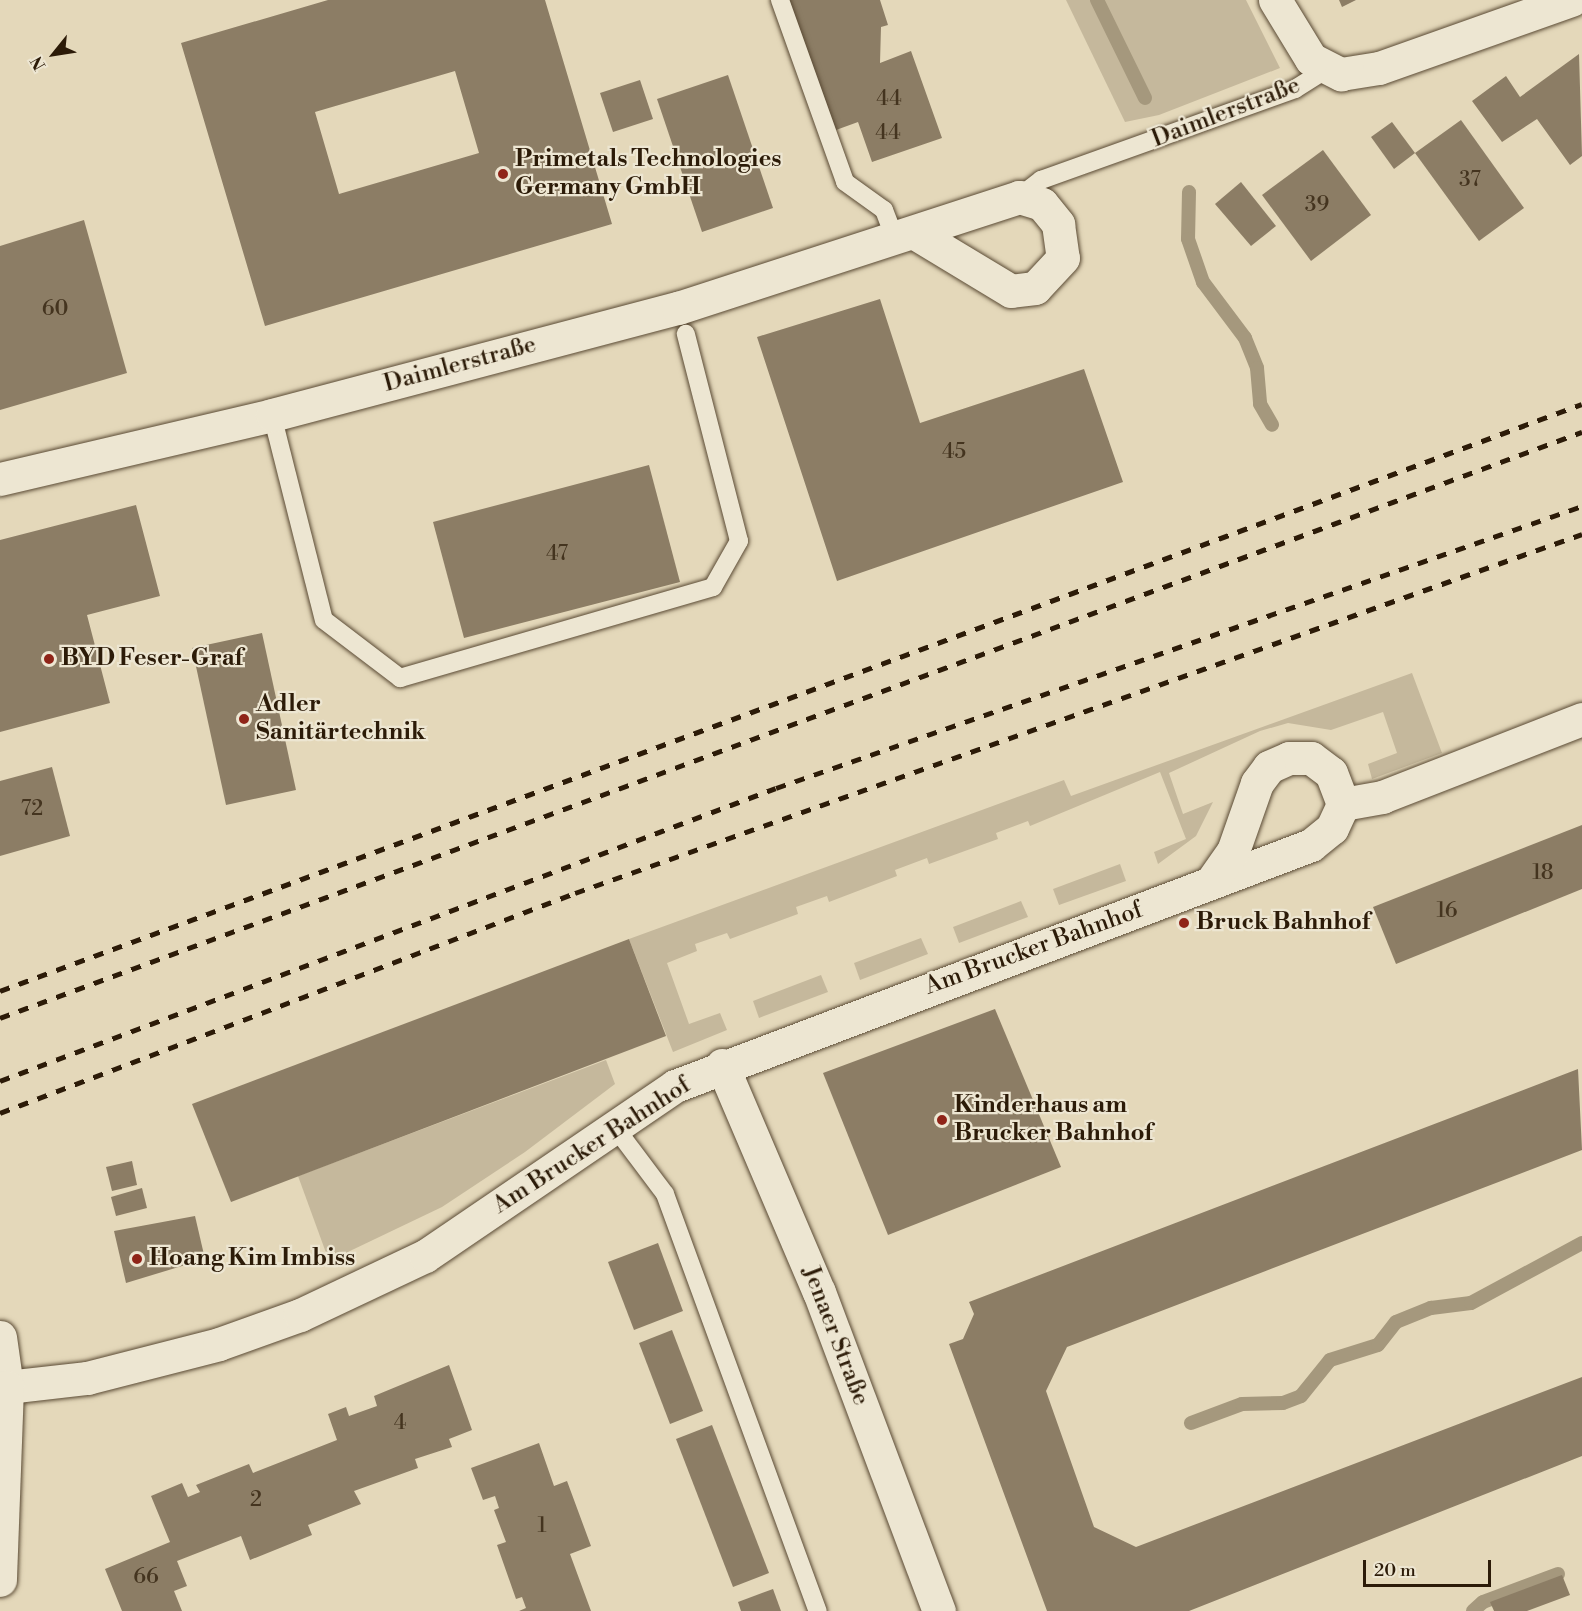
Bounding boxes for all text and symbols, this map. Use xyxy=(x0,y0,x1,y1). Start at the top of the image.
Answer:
north arrow xyxy=(24,24,84,84)
text: N xyxy=(27,53,50,73)
street label: Daimlerstraße xyxy=(1148,72,1304,154)
house number: 44 xyxy=(876,86,902,112)
house number: 44 xyxy=(875,120,901,146)
place label: Primetals Technologies Germany GmbH xyxy=(515,146,782,202)
marker: Primetals Technologies Germany GmbH xyxy=(496,167,510,181)
house number: 37 xyxy=(1459,167,1481,193)
house number: 39 xyxy=(1305,192,1329,218)
house number: 60 xyxy=(42,296,68,322)
street label: Daimlerstraße xyxy=(381,331,539,399)
house number: 45 xyxy=(942,439,966,465)
house number: 47 xyxy=(546,541,568,567)
place label: BYD Feser-Graf xyxy=(61,645,243,673)
marker: BYD Feser-Graf xyxy=(42,652,56,666)
place label: Adler Sanitärtechnik xyxy=(256,691,426,747)
marker: Adler Sanitärtechnik xyxy=(237,712,251,726)
house number: 72 xyxy=(21,796,43,822)
house number: 18 xyxy=(1532,860,1554,886)
street label: Am Brucker Bahnhof xyxy=(921,896,1147,1002)
house number: 16 xyxy=(1436,898,1458,924)
place label: Bruck Bahnhof xyxy=(1196,909,1370,937)
marker: Bruck Bahnhof xyxy=(1177,916,1191,930)
street label: Am Brucker Bahnhof xyxy=(488,1071,696,1221)
place label: Kinderhaus am Brucker Bahnhof xyxy=(954,1092,1153,1148)
marker: Kinderhaus am Brucker Bahnhof xyxy=(935,1113,949,1127)
place label: Hoang Kim Imbiss xyxy=(149,1245,355,1273)
marker: Hoang Kim Imbiss xyxy=(130,1252,144,1266)
street label: Jenaer Straße xyxy=(795,1262,875,1410)
house number: 4 xyxy=(394,1410,406,1436)
house number: 2 xyxy=(250,1487,262,1513)
house number: 1 xyxy=(537,1513,547,1539)
scale bar xyxy=(1366,1548,1494,1586)
text: 20 m xyxy=(1374,1559,1416,1582)
house number: 66 xyxy=(133,1564,159,1590)

